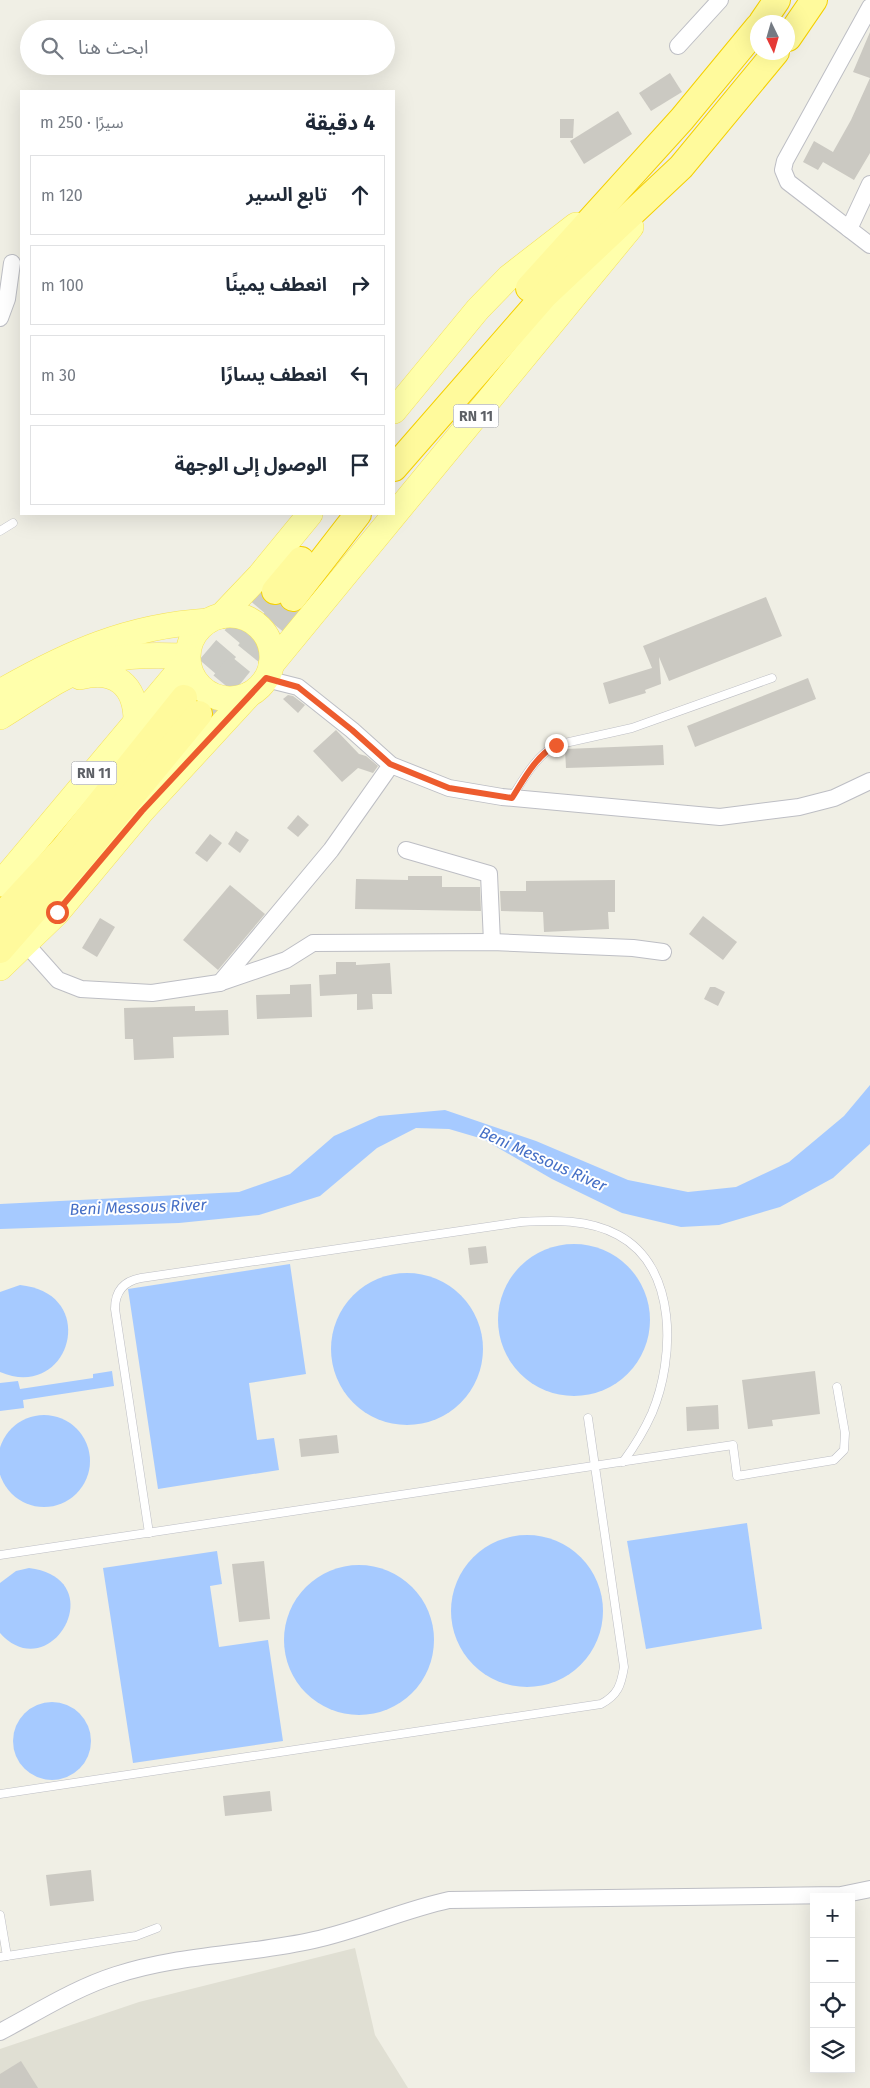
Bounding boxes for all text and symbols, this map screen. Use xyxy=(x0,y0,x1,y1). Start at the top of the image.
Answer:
north arrow xyxy=(750,15,795,60)
search box xyxy=(20,20,395,75)
icon: search xyxy=(38,34,66,62)
text: ابحث هنا xyxy=(78,36,149,59)
text: 4 دقيقة xyxy=(305,110,375,136)
text: سيرًا · 250 m xyxy=(40,113,123,132)
icon: ahead xyxy=(346,181,374,209)
text: تابع السير xyxy=(246,183,327,206)
text: 120 m xyxy=(41,186,83,205)
icon: right xyxy=(346,271,374,299)
text: انعطف يمينًا xyxy=(225,273,327,296)
text: 100 m xyxy=(41,276,84,295)
icon: left xyxy=(346,361,374,389)
text: انعطف يسارًا xyxy=(220,363,327,386)
text: 30 m xyxy=(41,366,76,385)
road number: RN 11 xyxy=(454,404,498,428)
icon: arrive xyxy=(346,451,374,479)
text: الوصول إلى الوجهة xyxy=(175,453,327,476)
route end xyxy=(545,734,568,757)
road number: RN 11 xyxy=(72,761,116,784)
route start xyxy=(46,901,69,924)
water label: Beni Messous River xyxy=(477,1122,610,1196)
water label: Beni Messous River xyxy=(69,1195,208,1219)
map controls xyxy=(810,1893,855,2073)
button: + xyxy=(810,1893,855,1938)
button: − xyxy=(810,1938,855,1983)
button: locate xyxy=(810,1983,855,2028)
button: layers xyxy=(810,2028,855,2073)

